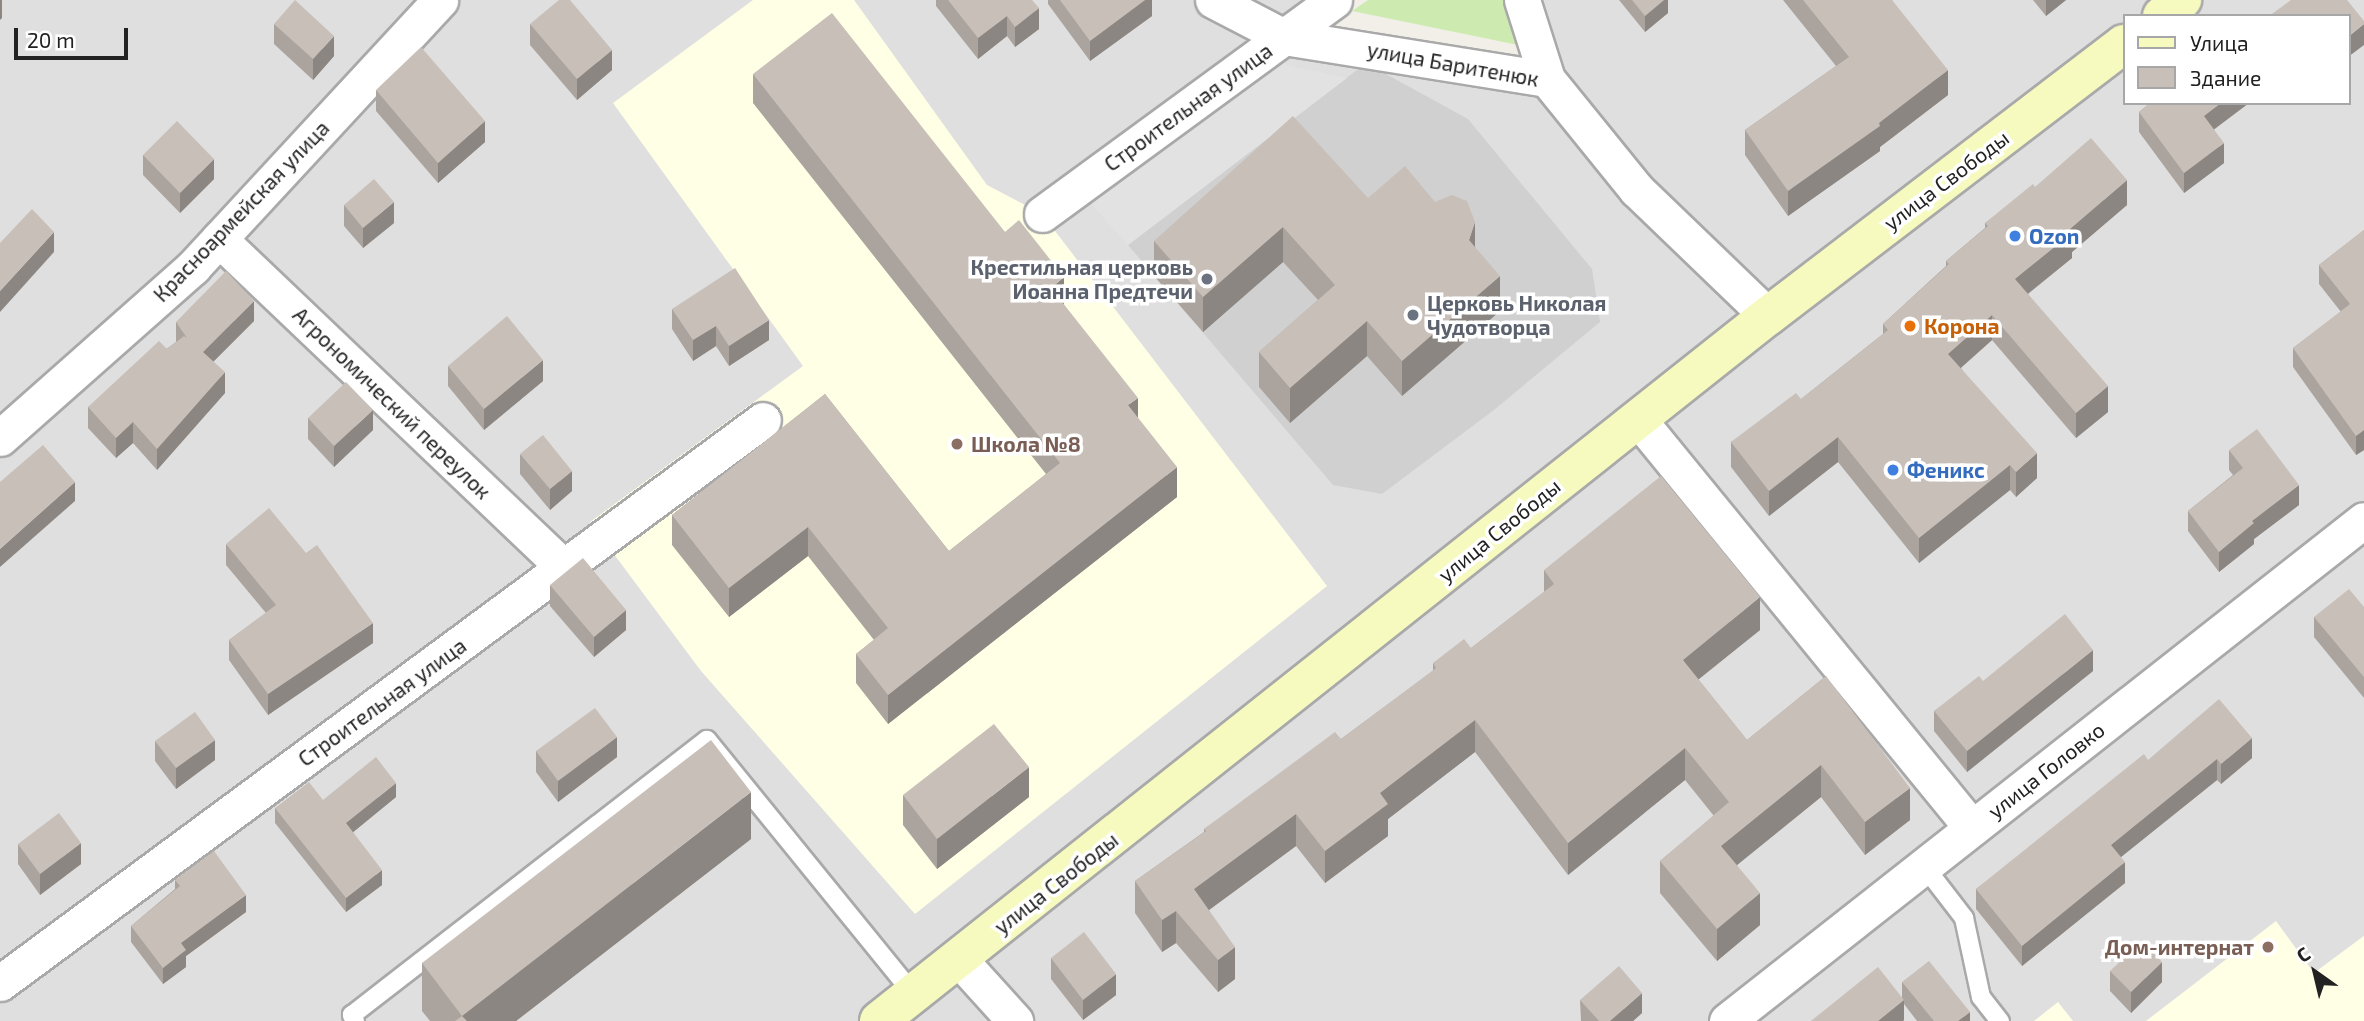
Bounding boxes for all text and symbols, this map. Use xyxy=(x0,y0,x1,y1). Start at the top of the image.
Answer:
scale bar xyxy=(18,14,131,58)
legend xyxy=(2122,14,2350,105)
text: 20 m xyxy=(27,27,75,52)
text: Улица xyxy=(2190,30,2249,55)
street label: улица Баритенюк xyxy=(1365,37,1541,91)
street label: Строительная улица xyxy=(1099,38,1277,176)
text: Здание xyxy=(2190,65,2261,90)
street label: Красноармейская улица xyxy=(148,115,334,307)
street label: улица Свободы xyxy=(1878,125,2014,235)
place label: Ozon xyxy=(2029,223,2079,249)
marker: Ozon xyxy=(2007,228,2023,244)
place label: Крестильная церковь Иоанна Предтечи xyxy=(971,254,1193,304)
marker: Крестильная церковь Иоанна Предтечи xyxy=(1199,271,1215,287)
place label: Церковь Николая Чудотворца xyxy=(1427,290,1606,340)
street label: Агрономический переулок xyxy=(288,302,496,504)
marker: Церковь Николая Чудотворца xyxy=(1405,307,1421,323)
place label: Корона xyxy=(1924,313,2000,339)
marker: Корона xyxy=(1902,318,1918,334)
place label: Школа №8 xyxy=(971,431,1081,457)
marker: Школа №8 xyxy=(949,436,965,452)
place label: Феникс xyxy=(1907,457,1985,483)
marker: Феникс xyxy=(1885,462,1901,478)
street label: улица Свободы xyxy=(1433,473,1565,587)
street label: Строительная улица xyxy=(293,633,471,771)
street label: улица Головко xyxy=(1983,717,2109,823)
street label: улица Свободы xyxy=(989,827,1123,939)
place label: Дом-интернат xyxy=(2105,934,2254,960)
north arrow xyxy=(2280,937,2350,1007)
marker: Дом-интернат xyxy=(2260,939,2276,955)
text: С xyxy=(2292,942,2314,967)

